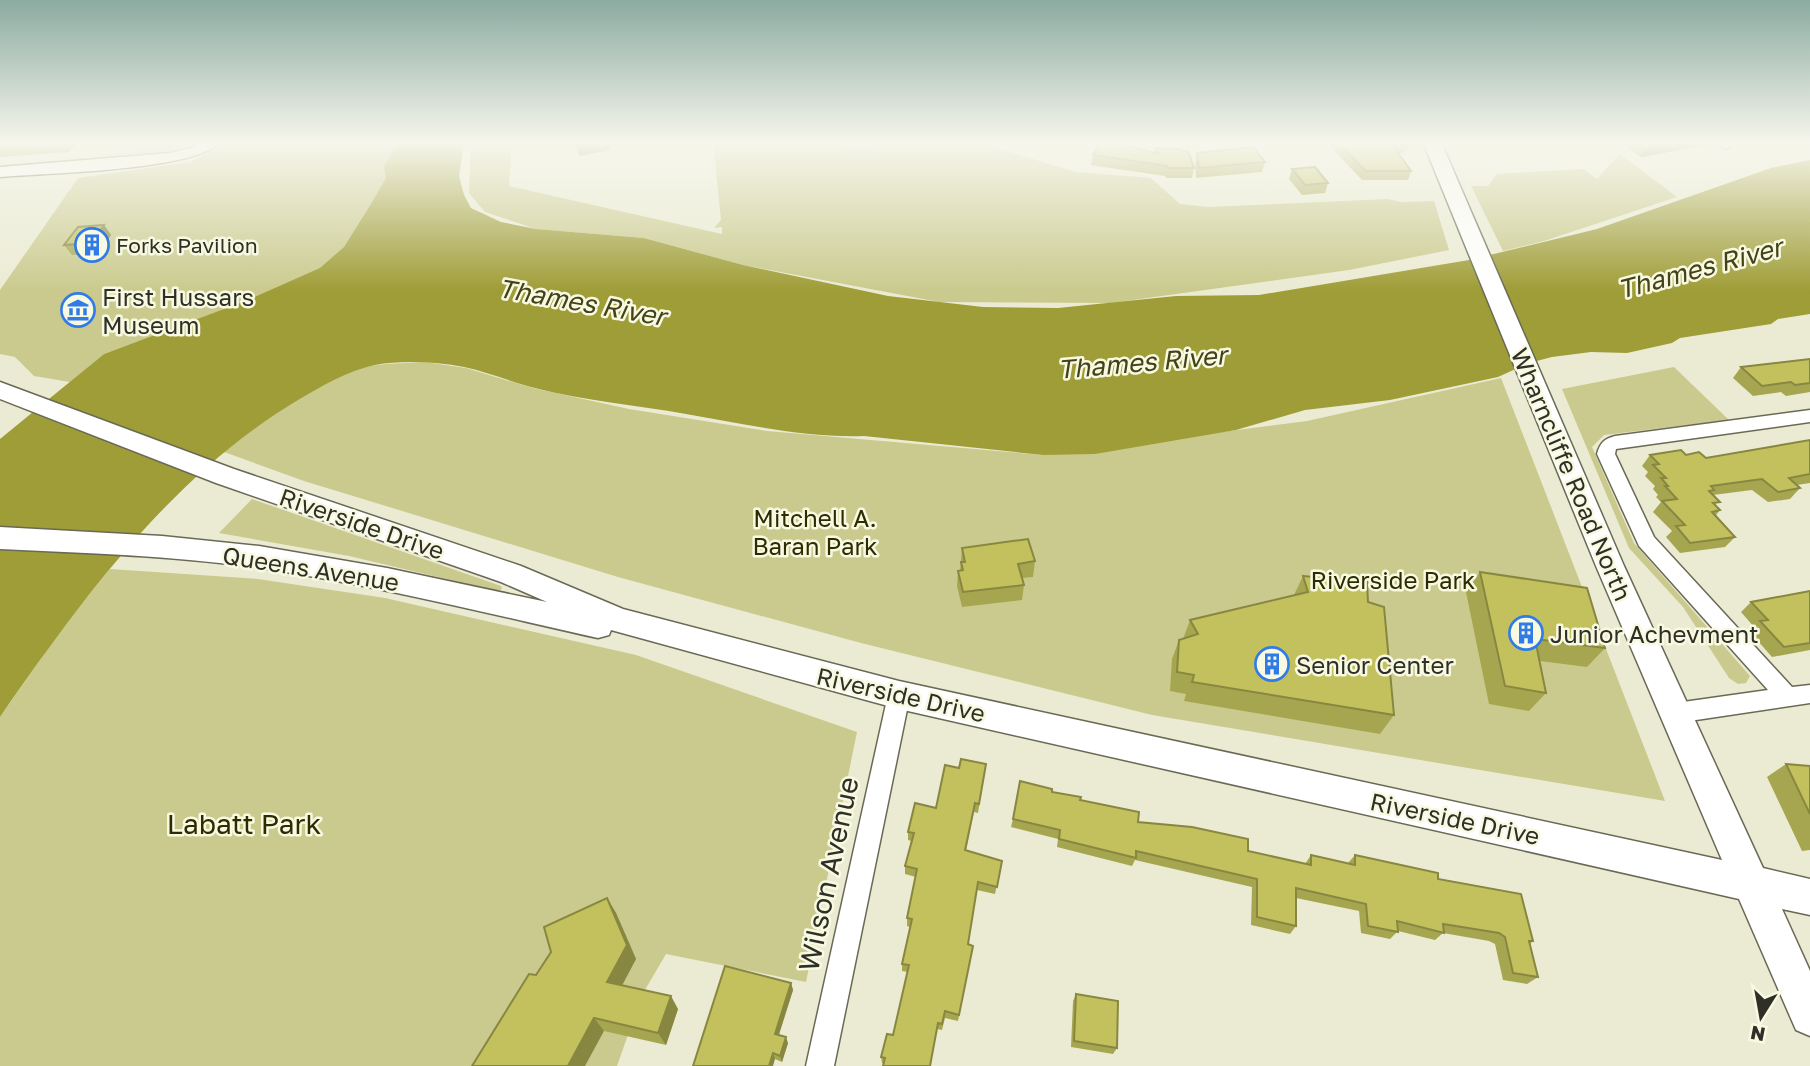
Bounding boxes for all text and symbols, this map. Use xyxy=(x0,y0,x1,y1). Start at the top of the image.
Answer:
building icon: Forks Pavilion xyxy=(73,226,111,264)
water label: Thames River xyxy=(1614,230,1789,305)
place label: Forks Pavilion xyxy=(116,232,258,258)
water label: Thames River xyxy=(496,272,672,333)
place label: First Hussars Museum xyxy=(102,282,254,339)
museum icon: First Hussars Museum xyxy=(59,291,97,329)
water label: Thames River xyxy=(1056,339,1231,385)
street label: Wharncliffe Road North xyxy=(1506,343,1638,605)
street label: Riverside Drive xyxy=(276,481,448,565)
park label: Mitchell A. Baran Park xyxy=(752,503,878,560)
street label: Queens Avenue xyxy=(221,540,401,596)
park label: Riverside Park xyxy=(1311,565,1475,594)
building icon: Junior Achevment xyxy=(1507,614,1545,652)
place label: Junior Achevment xyxy=(1550,619,1759,648)
building icon: Senior Center xyxy=(1253,645,1291,683)
place label: Senior Center xyxy=(1296,650,1454,679)
street label: Riverside Drive xyxy=(814,660,988,728)
street label: Wilson Avenue xyxy=(791,774,865,974)
street label: Riverside Drive xyxy=(1368,786,1542,850)
park label: Labatt Park xyxy=(167,807,321,840)
north arrow xyxy=(1726,982,1796,1052)
text: N xyxy=(1748,1022,1767,1047)

